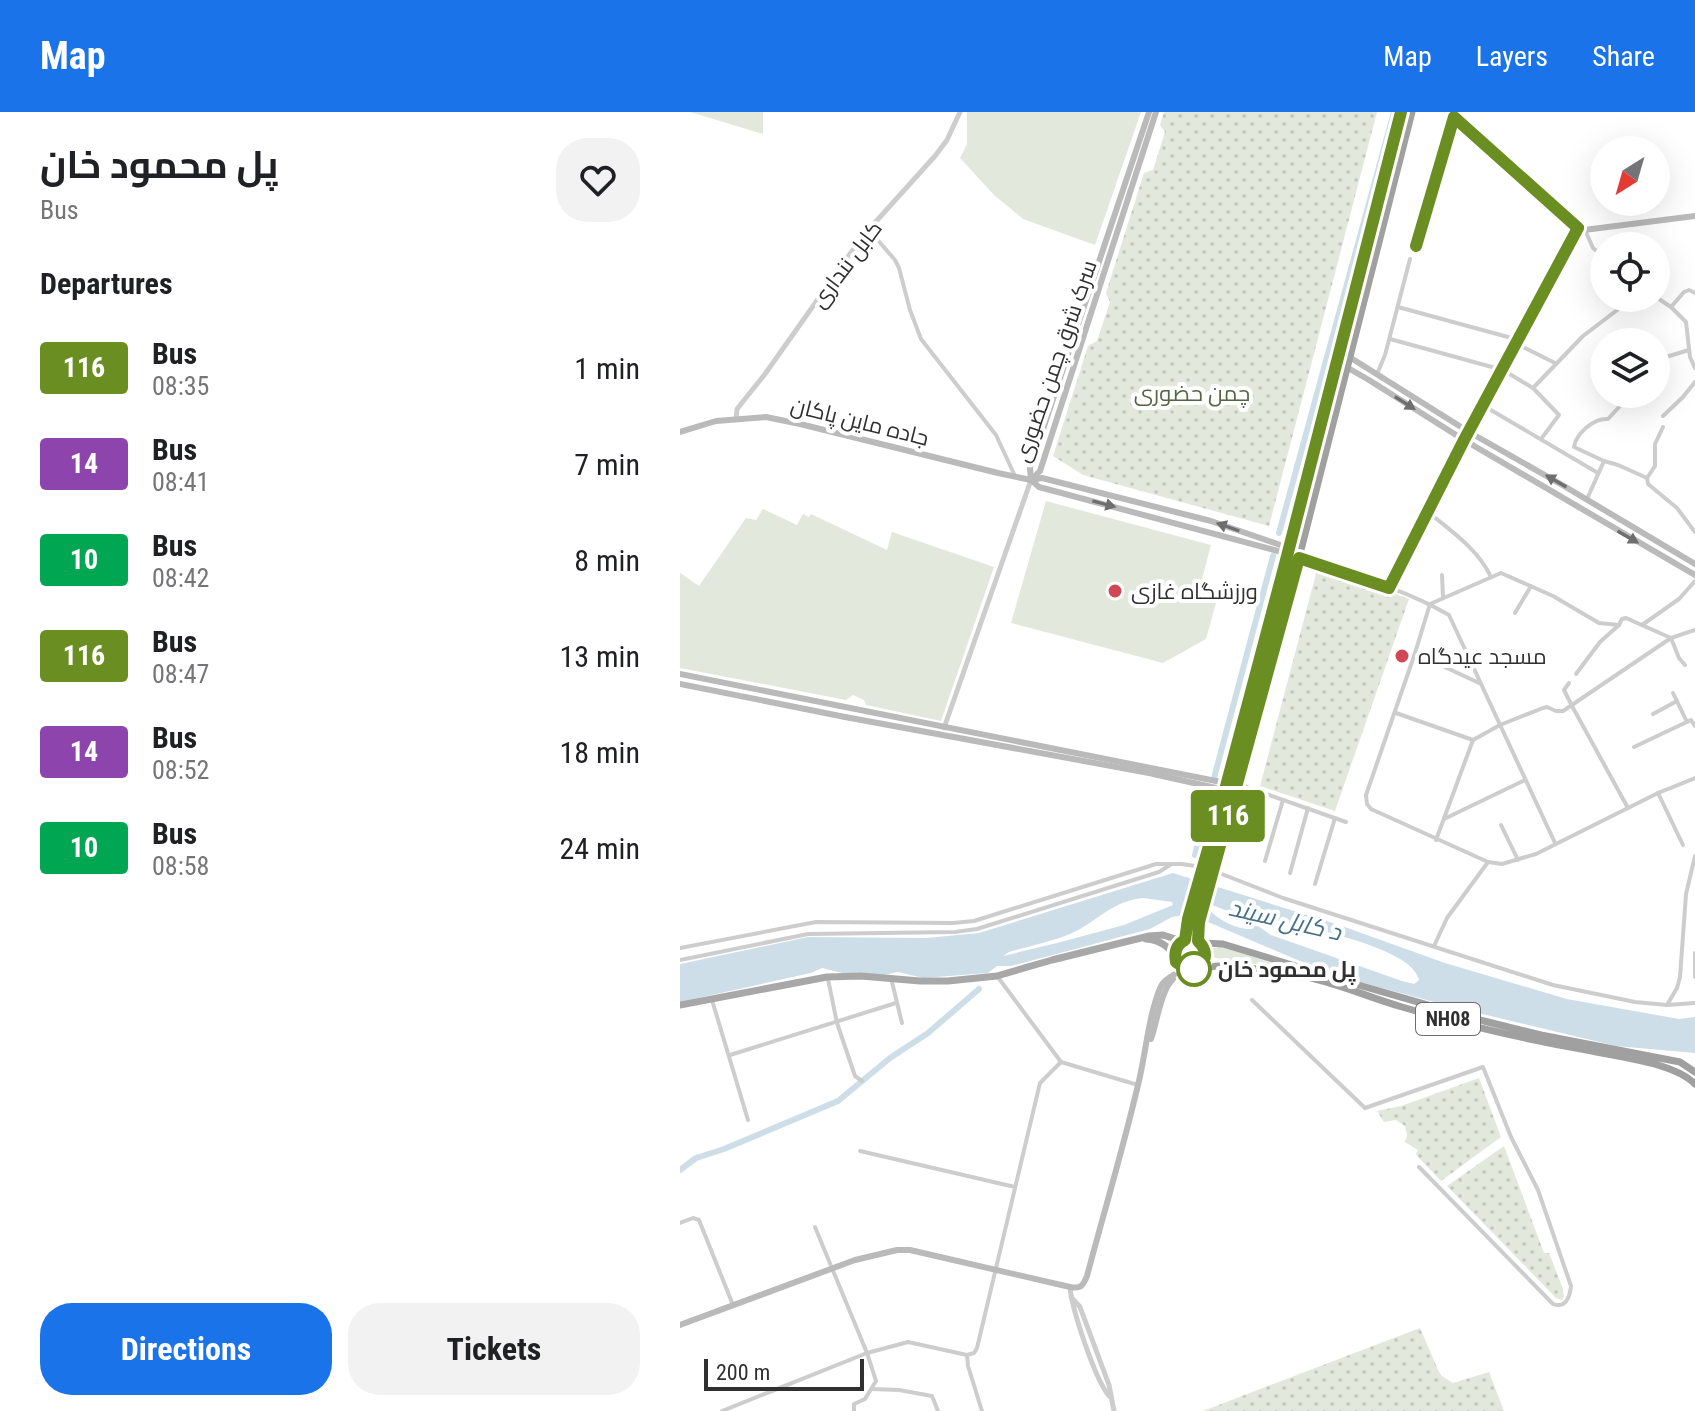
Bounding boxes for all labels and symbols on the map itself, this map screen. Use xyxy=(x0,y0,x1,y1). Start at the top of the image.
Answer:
north arrow xyxy=(1590,136,1670,216)
street label: کابل ننداری xyxy=(806,216,888,313)
street label: سرک شرق چمن حضوری xyxy=(1009,257,1104,466)
park label: چمن حضوری xyxy=(1134,381,1250,408)
street label: جاده ماین پاکان xyxy=(788,392,932,453)
one-way arrow xyxy=(1394,395,1416,409)
one-way arrow xyxy=(1545,474,1567,488)
one-way arrow xyxy=(1092,499,1117,511)
one-way arrow xyxy=(1216,521,1240,533)
one-way arrow xyxy=(1616,530,1639,544)
place label: ورزشگاه غازی xyxy=(1131,579,1258,604)
marker: ورزشگاه غازی xyxy=(1106,582,1124,600)
place label: مسجد عیدگاه xyxy=(1418,644,1547,669)
marker: مسجد عیدگاه xyxy=(1393,647,1411,665)
line badge: 116 xyxy=(1182,790,1274,842)
water label: د کابل سيند xyxy=(1226,893,1345,947)
marker: پل محمود خان xyxy=(1177,952,1211,986)
place label: پل محمود خان xyxy=(1218,957,1356,985)
road number: NH08 xyxy=(1416,1003,1480,1035)
scale bar xyxy=(704,1355,864,1391)

